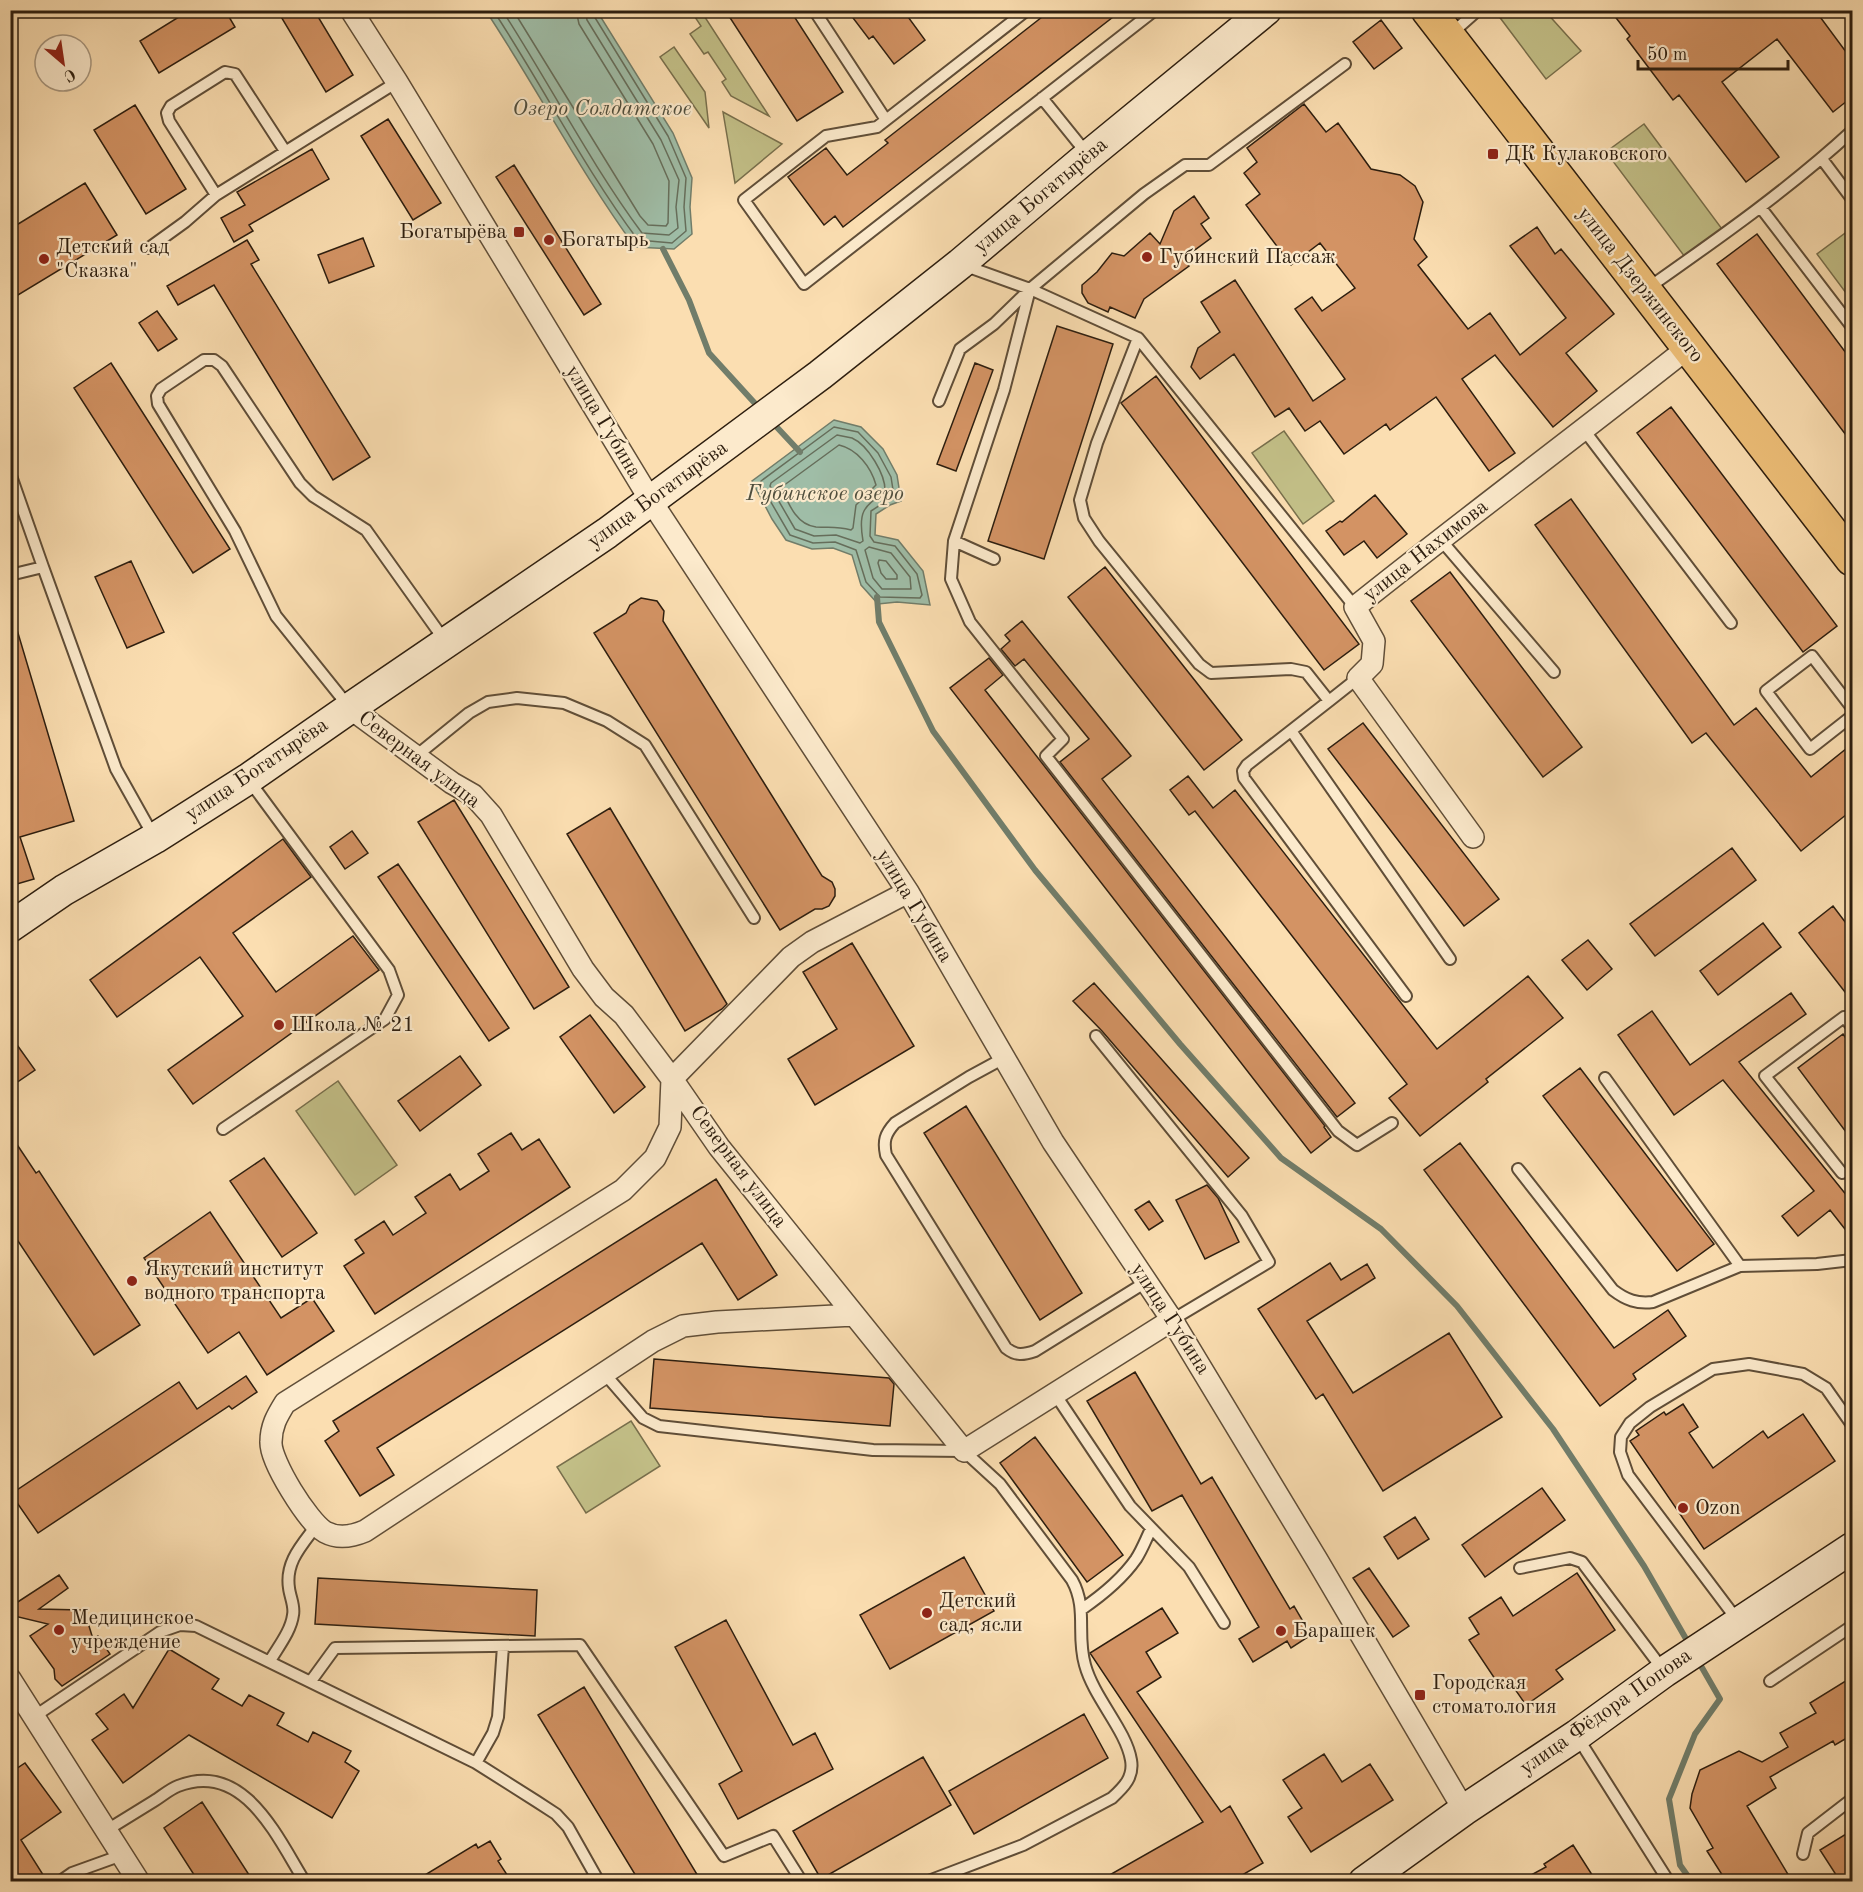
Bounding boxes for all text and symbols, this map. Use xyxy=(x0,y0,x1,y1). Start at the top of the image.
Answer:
north arrow xyxy=(33,33,93,93)
scale bar xyxy=(1638,33,1788,71)
text: 50 m xyxy=(1647,46,1687,64)
text: С xyxy=(61,65,78,84)
water label: Озеро Солдатское xyxy=(512,98,692,120)
street label: улица Богатырёва xyxy=(970,134,1112,258)
place label: ДК Кулаковского xyxy=(1505,144,1668,165)
marker: ДК Кулаковского xyxy=(1486,147,1500,161)
street label: улица Дзержинского xyxy=(1573,203,1707,367)
place label: Богатырёва xyxy=(399,222,507,243)
marker: Богатырёва xyxy=(512,225,526,239)
place label: Богатырь xyxy=(561,230,649,251)
marker: Богатырь xyxy=(542,233,556,247)
place label: Детский сад "Сказка" xyxy=(56,237,170,282)
place label: Губинский Пассаж xyxy=(1159,247,1336,268)
marker: Губинский Пассаж xyxy=(1140,250,1154,264)
marker: Детский сад "Сказка" xyxy=(37,252,51,266)
street label: улица Губина xyxy=(561,362,645,482)
street label: улица Богатырёва xyxy=(584,437,732,553)
water label: Губинское озеро xyxy=(745,483,904,505)
street label: улица Нахимова xyxy=(1360,496,1492,606)
street label: Северная улица xyxy=(354,707,484,813)
street label: улица Богатырёва xyxy=(182,714,332,826)
street label: улица Губина xyxy=(872,846,956,966)
place label: Школа № 21 xyxy=(291,1015,415,1036)
marker: Школа № 21 xyxy=(272,1018,286,1032)
street label: Северная улица xyxy=(685,1102,791,1232)
place label: Якутский институт водного транспорта xyxy=(144,1259,325,1304)
street label: улица Губина xyxy=(1126,1260,1214,1378)
marker: Якутский институт водного транспорта xyxy=(125,1274,139,1288)
place label: Ozon xyxy=(1695,1498,1741,1519)
marker: Ozon xyxy=(1676,1501,1690,1515)
place label: Детский сад, ясли xyxy=(939,1591,1023,1636)
marker: Детский сад, ясли xyxy=(920,1606,934,1620)
place label: Медицинское учреждение xyxy=(71,1608,194,1653)
place label: Барашек xyxy=(1293,1621,1376,1642)
marker: Медицинское учреждение xyxy=(52,1623,66,1637)
marker: Барашек xyxy=(1274,1624,1288,1638)
street label: улица Фёдора Попова xyxy=(1516,1645,1696,1779)
place label: Городская стоматология xyxy=(1432,1673,1557,1718)
marker: Городская стоматология xyxy=(1413,1688,1427,1702)

